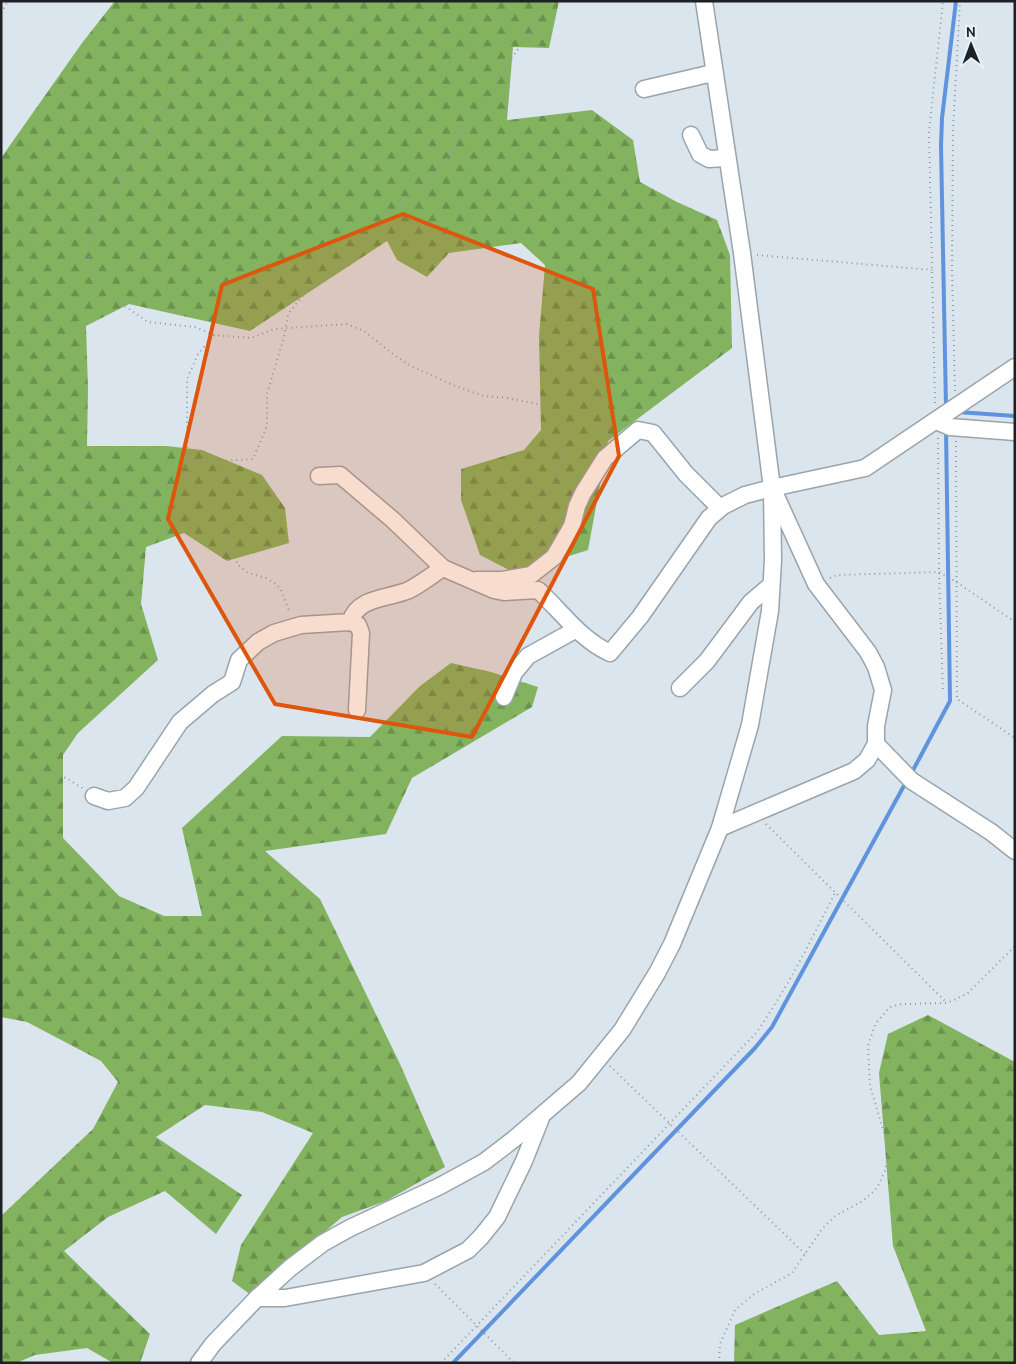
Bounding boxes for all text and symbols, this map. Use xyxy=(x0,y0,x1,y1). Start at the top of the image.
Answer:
north arrow xyxy=(946,20,996,70)
text: N xyxy=(966,23,976,41)

